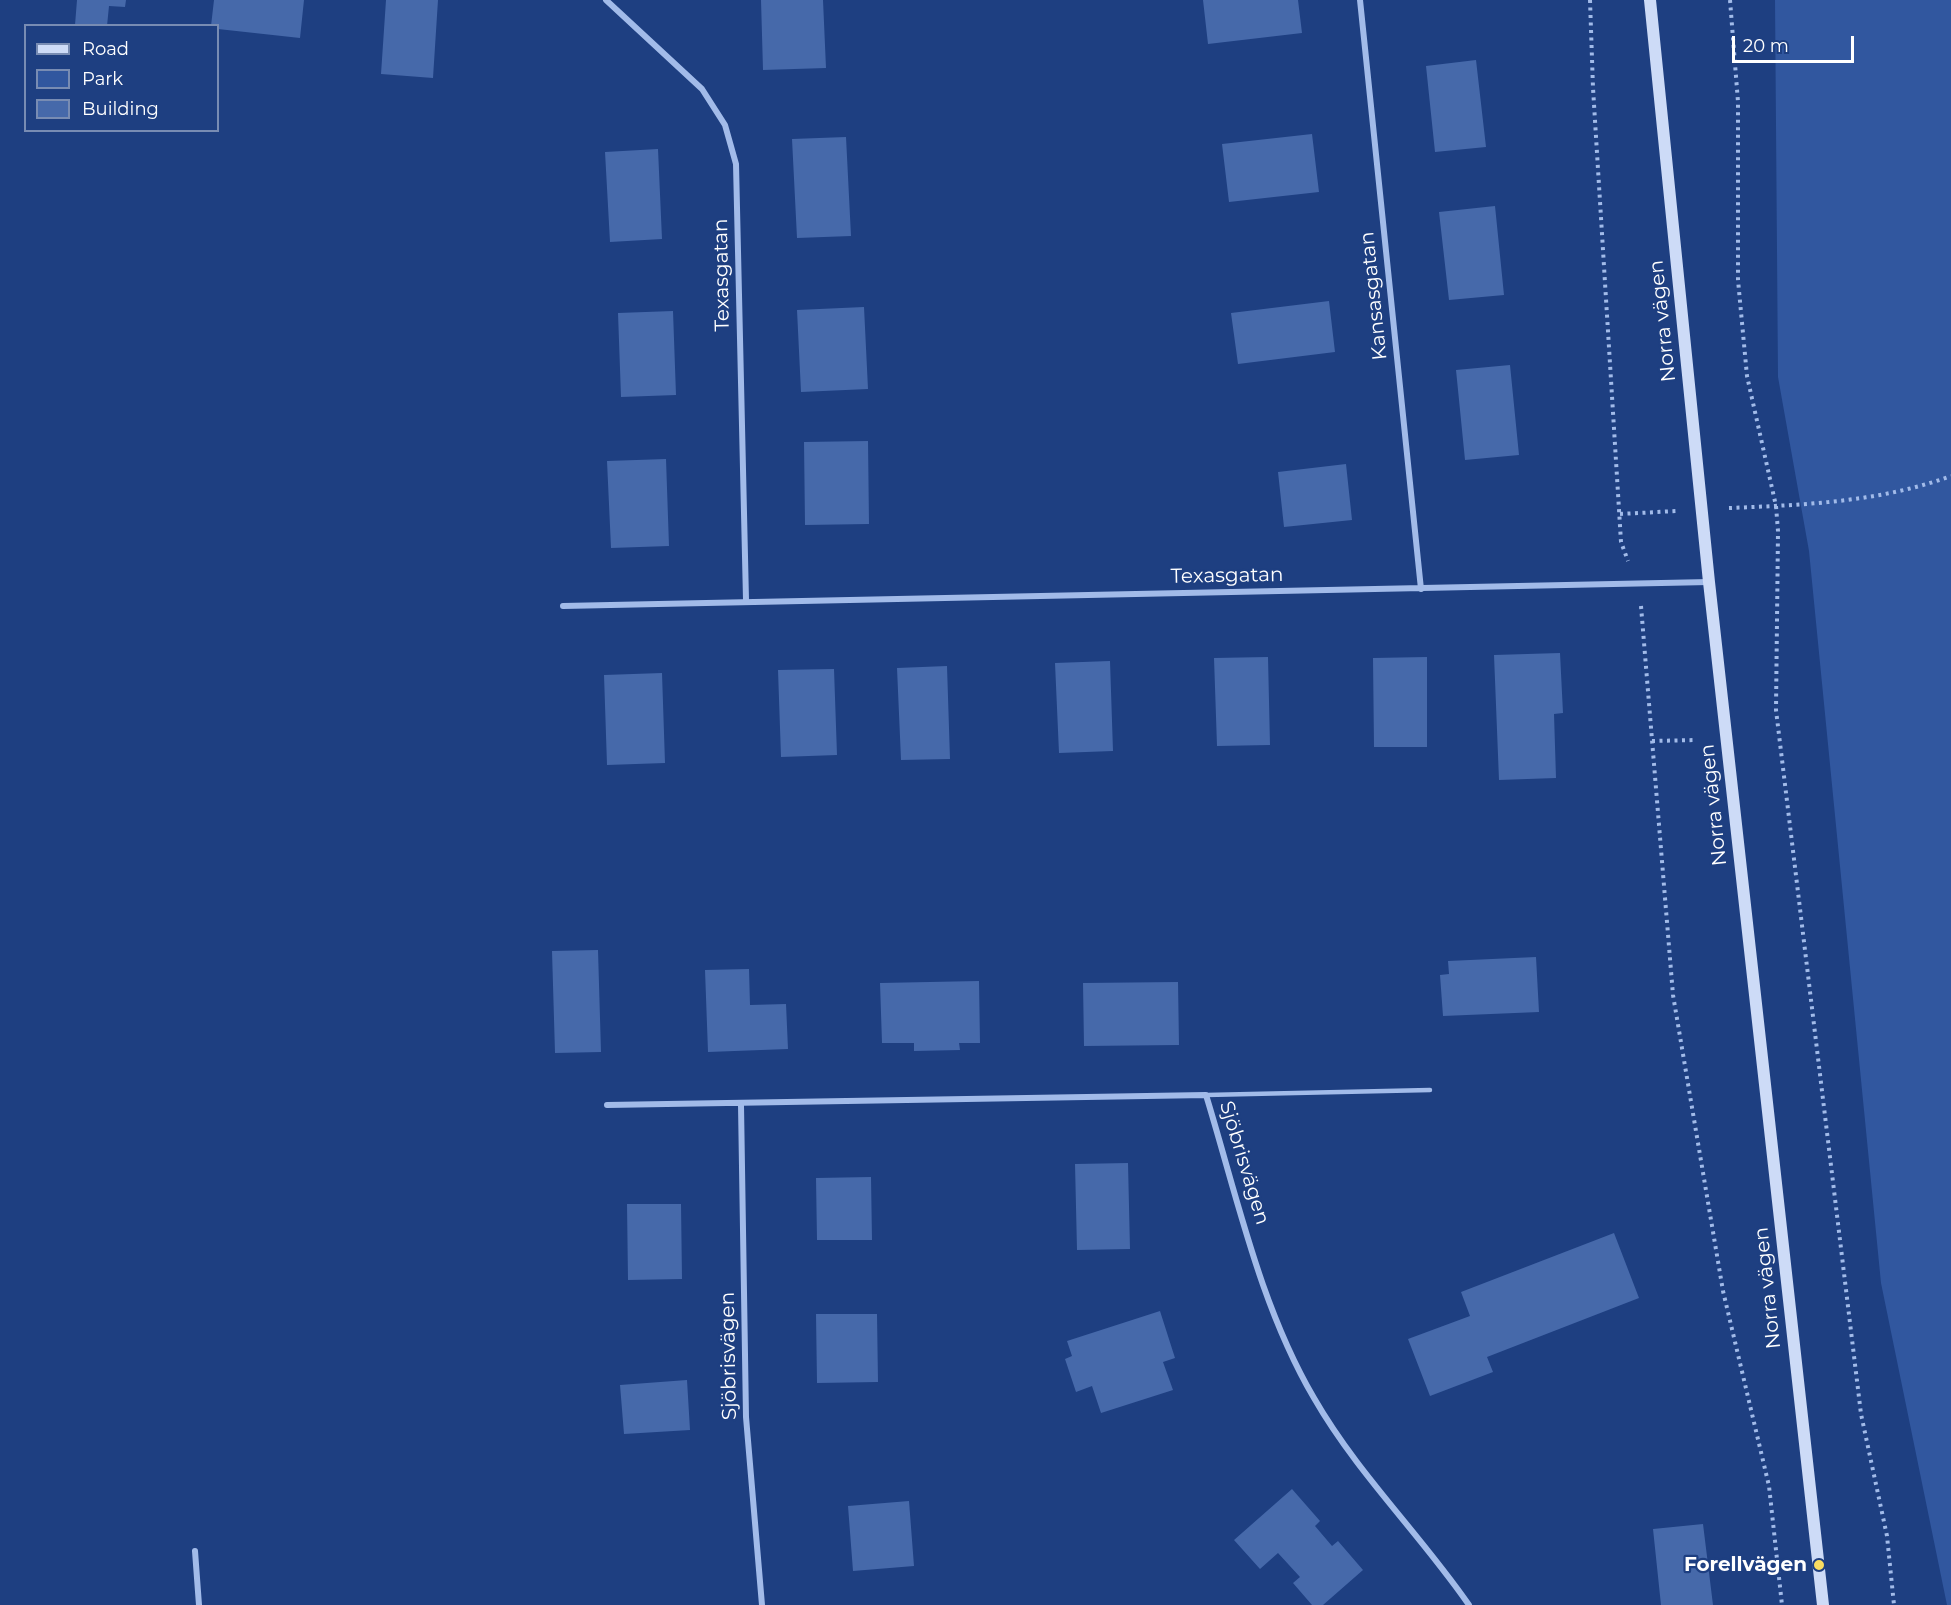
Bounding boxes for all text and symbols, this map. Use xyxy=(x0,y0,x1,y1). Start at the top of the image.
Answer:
legend xyxy=(24,24,219,132)
scale bar xyxy=(1735,24,1856,62)
text: 20 m xyxy=(1743,35,1789,57)
text: Road xyxy=(82,38,129,60)
text: Park xyxy=(82,68,123,90)
text: Building xyxy=(82,98,159,120)
street label: Texasgatan xyxy=(709,218,735,332)
street label: Kansasgatan xyxy=(1355,231,1393,361)
street label: Norra vägen xyxy=(1645,259,1681,383)
street label: Texasgatan xyxy=(1170,563,1284,589)
street label: Norra vägen xyxy=(1696,743,1732,867)
street label: Sjöbrisvägen xyxy=(1214,1098,1274,1228)
street label: Norra vägen xyxy=(1750,1226,1786,1350)
street label: Sjöbrisvägen xyxy=(716,1292,742,1420)
place label: Forellvägen xyxy=(1684,1553,1807,1577)
marker: Forellvägen xyxy=(1812,1558,1826,1572)

